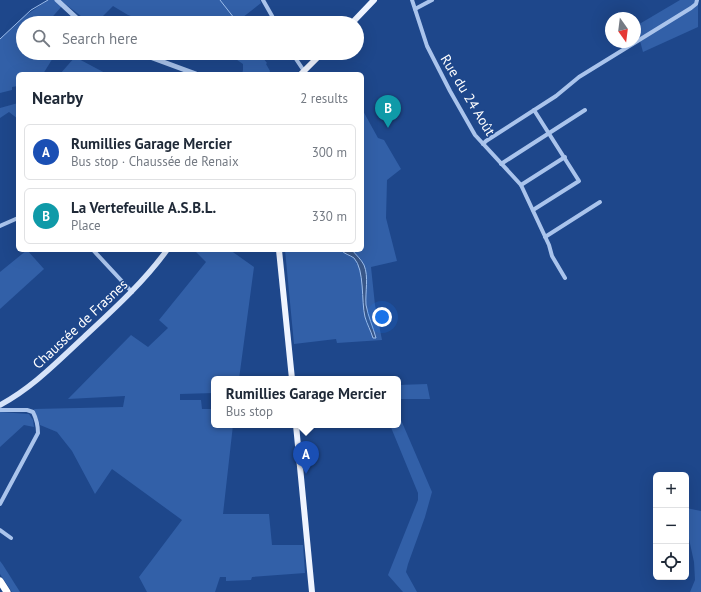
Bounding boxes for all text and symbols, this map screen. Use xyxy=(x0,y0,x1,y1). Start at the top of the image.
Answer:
north arrow xyxy=(605,12,641,48)
search box xyxy=(16,16,364,60)
icon: search xyxy=(30,27,52,49)
text: Search here xyxy=(62,29,138,48)
street label: Rue du 24 Août xyxy=(437,51,499,139)
text: Nearby xyxy=(32,87,83,109)
text: 2 results xyxy=(300,90,348,107)
pin: B xyxy=(375,95,401,128)
text: Rumillies Garage Mercier xyxy=(71,134,232,153)
text: A xyxy=(42,144,50,161)
text: 300 m xyxy=(312,144,347,161)
text: Bus stop · Chaussée de Renaix xyxy=(71,153,239,170)
text: La Vertefeuille A.S.B.L. xyxy=(71,198,216,217)
text: B xyxy=(42,208,50,225)
text: 330 m xyxy=(312,208,347,225)
text: Place xyxy=(71,217,101,234)
street label: Chaussée de Frasnes xyxy=(29,275,131,373)
your location xyxy=(372,307,392,327)
popup xyxy=(211,376,401,428)
text: Rumillies Garage Mercier xyxy=(226,384,386,403)
text: Bus stop xyxy=(226,403,273,420)
pin: A xyxy=(293,441,319,474)
map controls xyxy=(653,472,689,580)
button: + xyxy=(653,472,689,508)
button: − xyxy=(653,508,689,544)
button: locate xyxy=(653,544,689,580)

